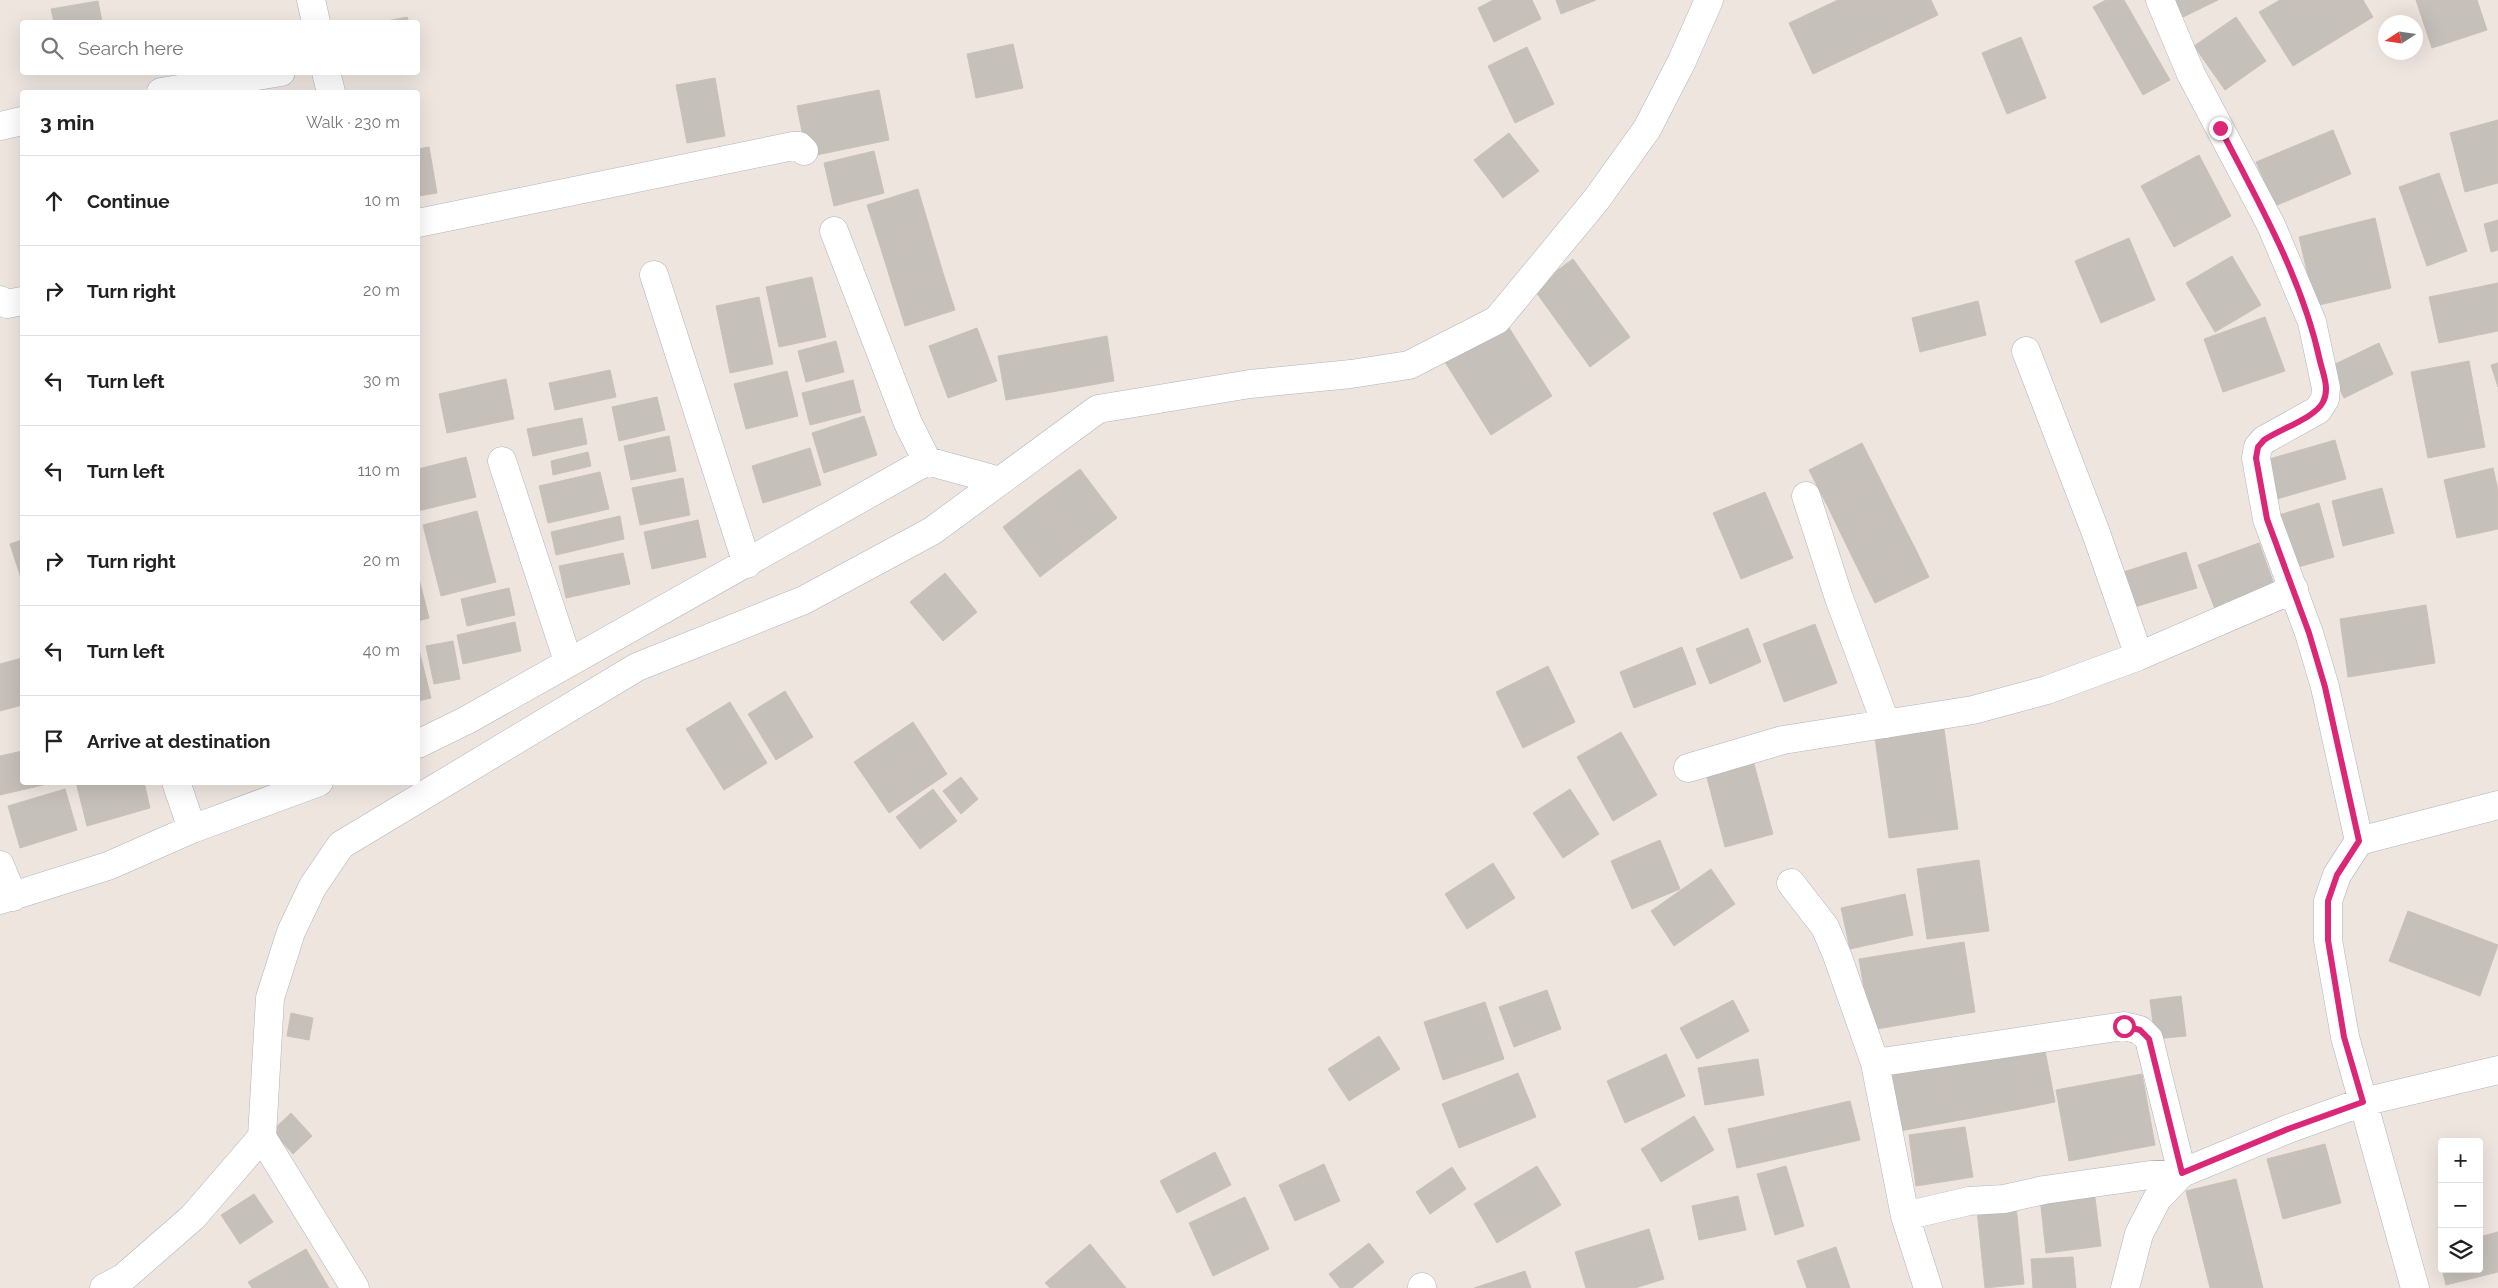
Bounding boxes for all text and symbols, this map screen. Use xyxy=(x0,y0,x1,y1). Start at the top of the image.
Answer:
north arrow xyxy=(2378,15,2423,60)
search box xyxy=(20,20,420,75)
icon: search xyxy=(38,34,66,62)
text: Search here xyxy=(78,37,184,59)
text: 3 min xyxy=(40,110,94,135)
text: Walk · 230 m xyxy=(306,113,400,132)
route end xyxy=(2209,117,2232,140)
icon: ahead xyxy=(40,187,68,215)
text: Continue xyxy=(87,190,170,212)
text: 10 m xyxy=(365,191,400,210)
icon: right xyxy=(40,277,68,305)
text: Turn right xyxy=(87,280,176,302)
text: 20 m xyxy=(363,281,400,300)
icon: left xyxy=(40,367,68,395)
text: Turn left xyxy=(87,370,164,392)
text: 30 m xyxy=(363,371,400,390)
icon: left xyxy=(40,457,68,485)
text: Turn left xyxy=(87,460,164,482)
text: 110 m xyxy=(358,461,400,480)
icon: right xyxy=(40,547,68,575)
text: Turn right xyxy=(87,550,176,572)
text: 20 m xyxy=(363,551,400,570)
icon: left xyxy=(40,637,68,665)
text: Turn left xyxy=(87,640,164,662)
text: 40 m xyxy=(363,641,400,660)
icon: arrive xyxy=(40,727,68,755)
text: Arrive at destination xyxy=(87,730,271,752)
route start xyxy=(2113,1015,2136,1038)
map controls xyxy=(2438,1138,2483,1273)
button: + xyxy=(2438,1138,2483,1183)
button: − xyxy=(2438,1183,2483,1228)
button: layers xyxy=(2438,1228,2483,1273)

